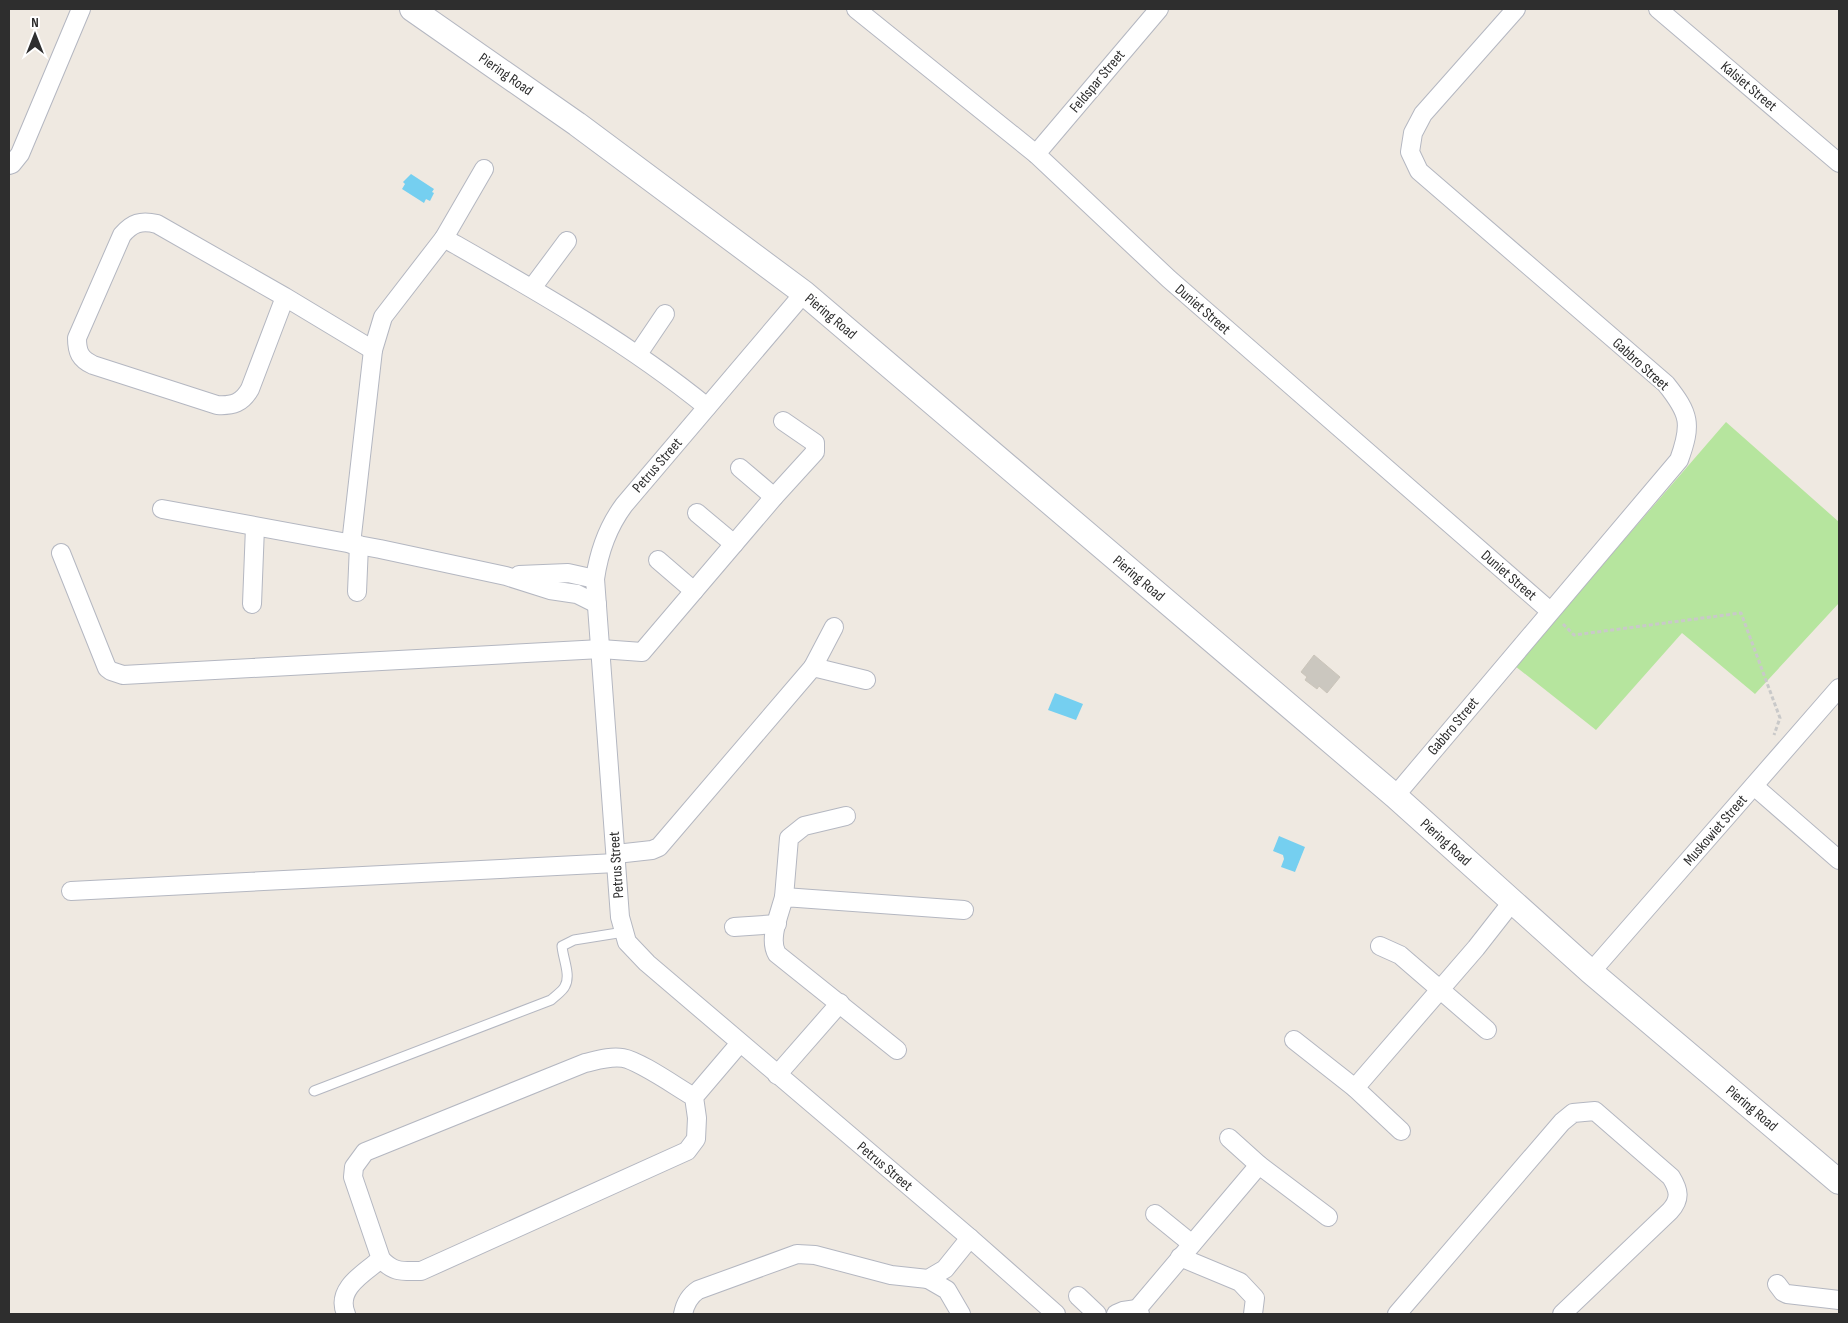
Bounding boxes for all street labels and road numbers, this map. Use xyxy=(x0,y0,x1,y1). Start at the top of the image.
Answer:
street label: Feldspar Street xyxy=(1066,46,1129,117)
street label: Piering Road xyxy=(475,49,537,100)
street label: Kalsiet Street xyxy=(1717,57,1781,116)
street label: Duniet Street xyxy=(1171,280,1235,339)
street label: Piering Road xyxy=(801,289,861,344)
street label: Gabbro Street xyxy=(1608,334,1673,395)
street label: Petrus Street xyxy=(628,434,687,497)
street label: Duniet Street xyxy=(1477,546,1541,605)
street label: Piering Road xyxy=(1109,551,1169,606)
street label: Gabbro Street xyxy=(1424,693,1483,759)
street label: Muskowiet Street xyxy=(1679,791,1752,870)
street label: Piering Road xyxy=(1416,815,1475,870)
street label: Petrus Street xyxy=(605,831,628,899)
street label: Piering Road xyxy=(1722,1081,1782,1136)
street label: Petrus Street xyxy=(853,1138,917,1195)

